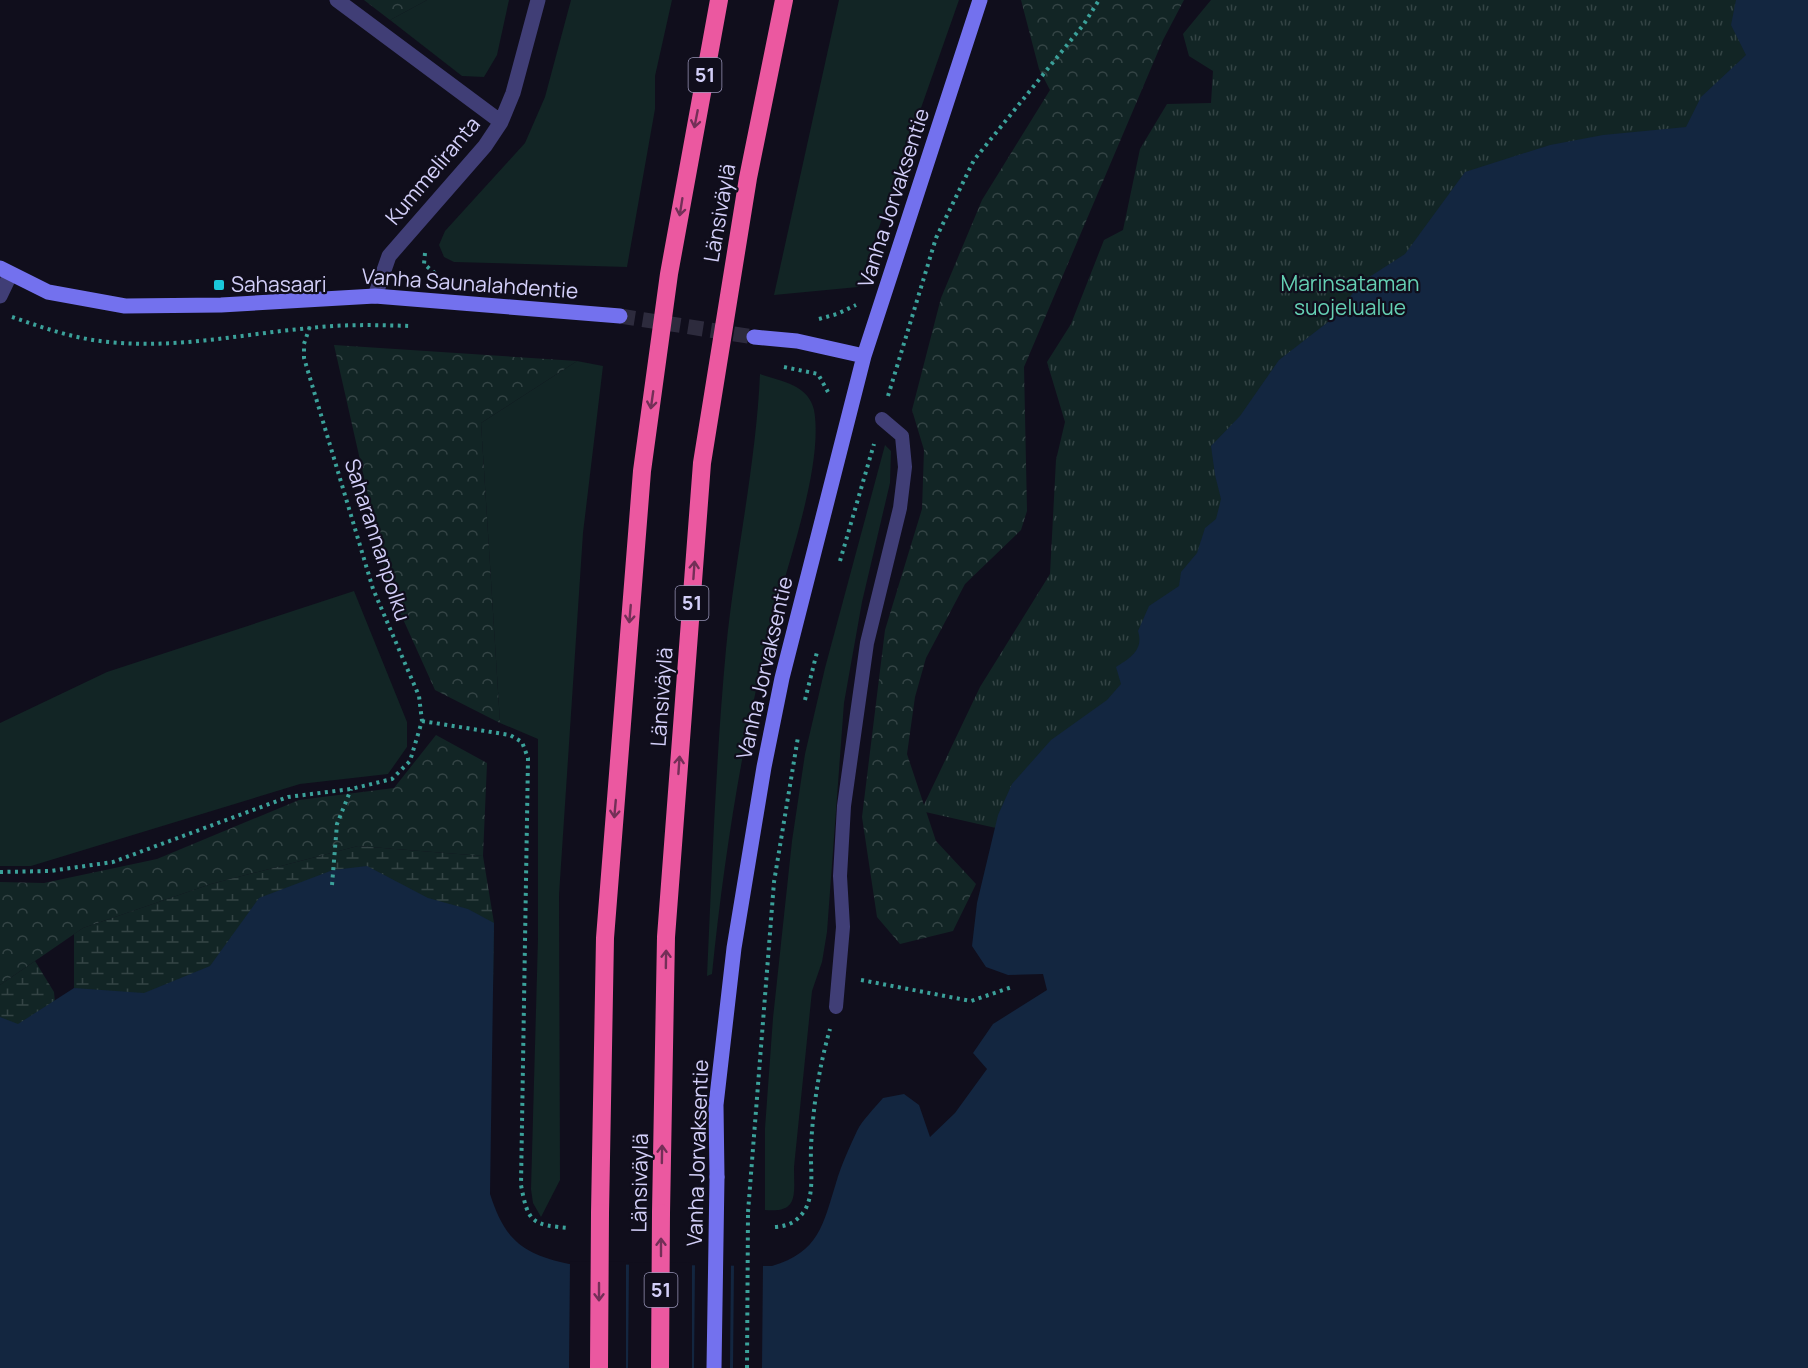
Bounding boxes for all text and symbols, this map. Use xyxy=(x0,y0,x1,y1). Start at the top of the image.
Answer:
road number: 51 xyxy=(688,58,722,92)
street label: Vanha Jorvaksentie xyxy=(851,104,935,291)
one-way arrow xyxy=(690,109,701,129)
street label: Kummeliranta xyxy=(379,110,486,230)
street label: Länsiväylä xyxy=(697,161,741,264)
one-way arrow xyxy=(675,196,686,216)
street label: Vanha Saunalahdentie xyxy=(361,261,579,305)
park label: Marinsataman suojelualue xyxy=(1281,269,1419,321)
place label: Sahasaari xyxy=(231,270,327,298)
marker: Sahasaari xyxy=(212,278,226,292)
one-way arrow xyxy=(646,389,657,409)
street label: Saharannanpolku xyxy=(338,455,417,625)
one-way arrow xyxy=(689,561,700,581)
street label: Vanha Jorvaksentie xyxy=(729,574,799,762)
road number: 51 xyxy=(676,586,708,620)
one-way arrow xyxy=(624,604,635,624)
street label: Länsiväylä xyxy=(644,646,678,748)
one-way arrow xyxy=(674,755,685,775)
one-way arrow xyxy=(609,798,620,818)
one-way arrow xyxy=(660,950,672,970)
street label: Vanha Jorvaksentie xyxy=(680,1059,714,1247)
street label: Länsiväylä xyxy=(624,1133,654,1233)
one-way arrow xyxy=(657,1145,668,1165)
one-way arrow xyxy=(655,1237,667,1257)
road number: 51 xyxy=(644,1273,678,1307)
one-way arrow xyxy=(593,1282,605,1302)

